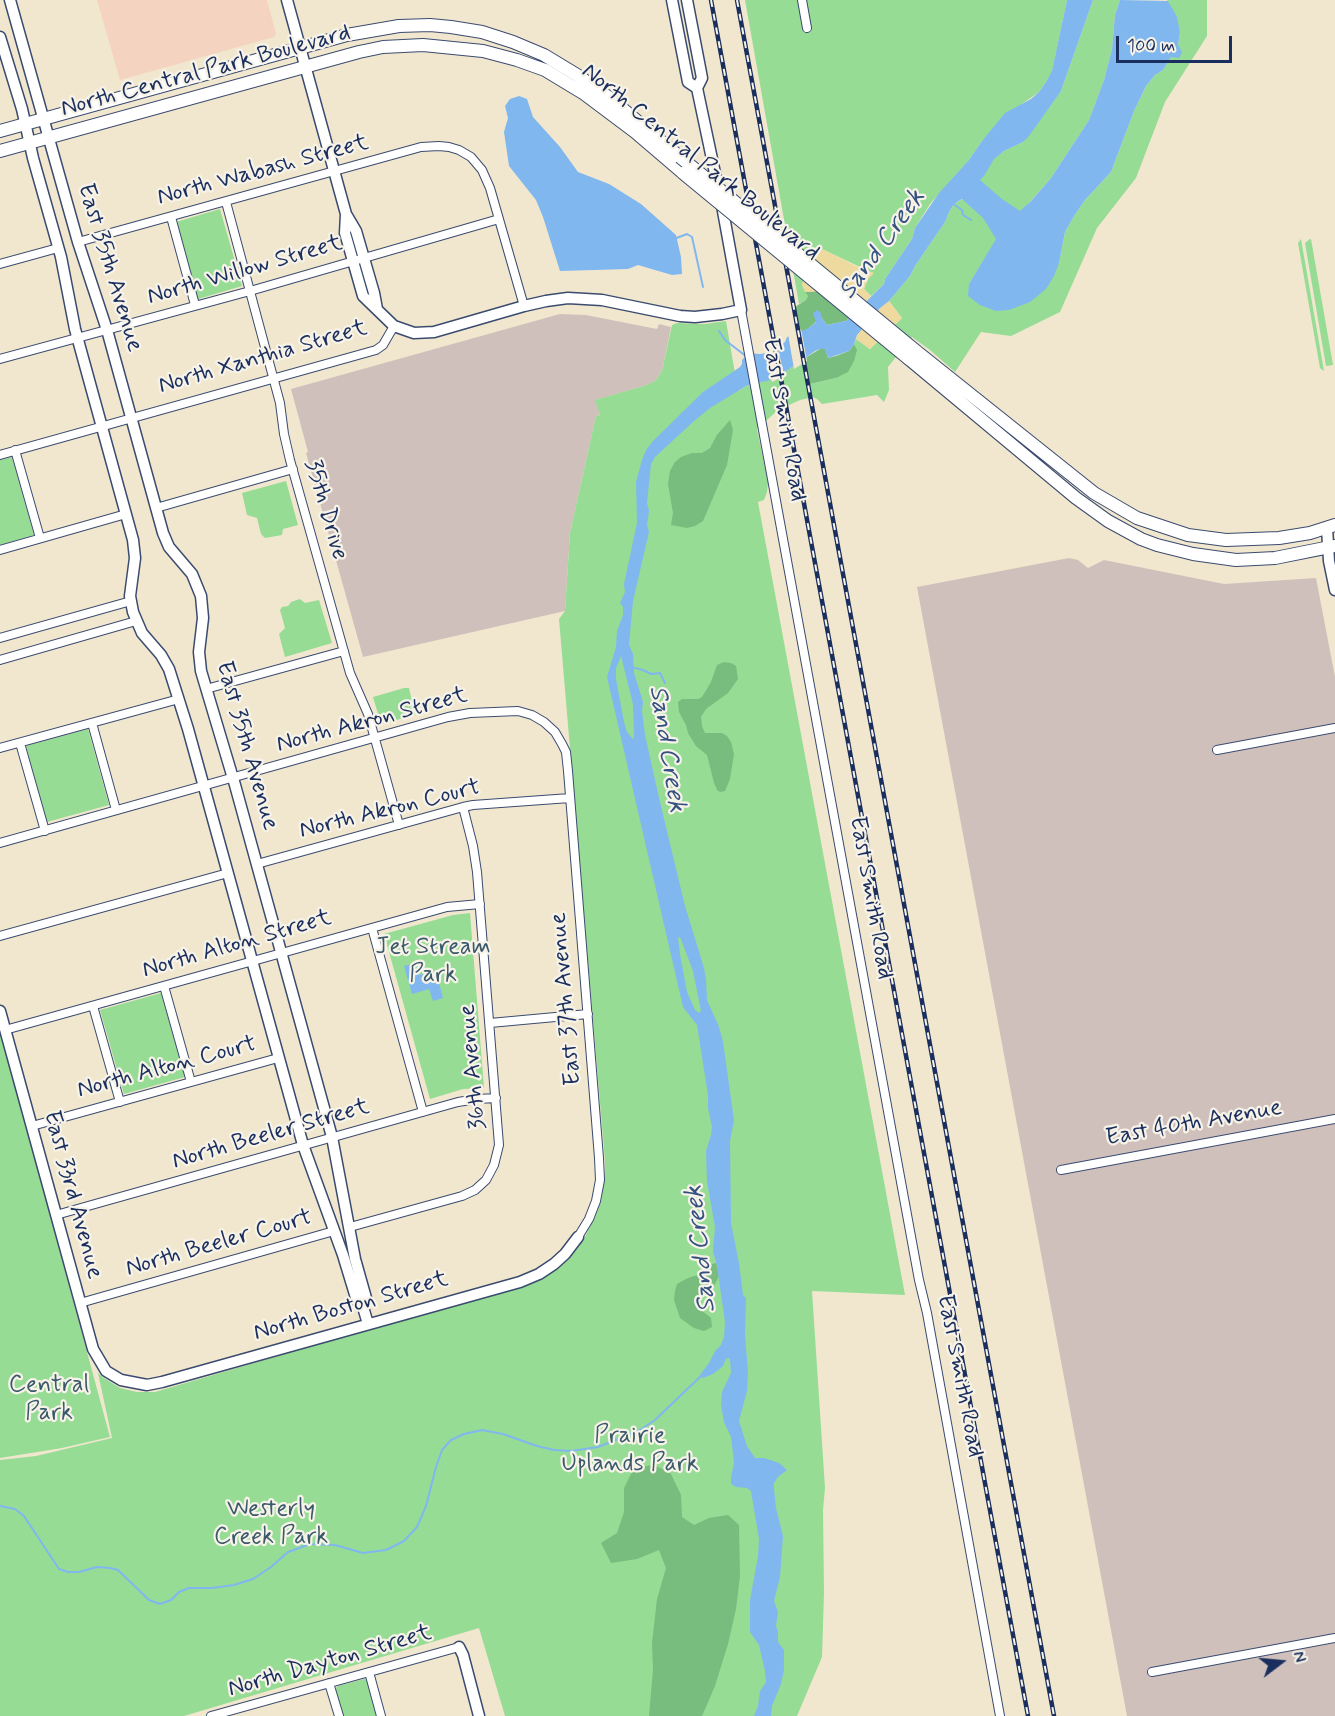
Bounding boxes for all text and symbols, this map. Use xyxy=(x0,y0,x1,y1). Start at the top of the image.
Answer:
street label: North Central Park Boulevard xyxy=(58,19,354,125)
scale bar xyxy=(1119,24,1234,62)
text: 100 m xyxy=(1127,34,1175,58)
street label: North Central Park Boulevard xyxy=(575,58,825,268)
street label: North Wabash Street xyxy=(154,129,372,213)
street label: East 35th Avenue xyxy=(70,180,148,356)
water label: Sand Creek xyxy=(833,184,933,306)
street label: North Willow Street xyxy=(144,229,346,313)
street label: North Xanthia Street xyxy=(155,314,371,402)
street label: East Smith Road xyxy=(754,336,812,504)
street label: 35th Drive xyxy=(297,456,353,564)
street label: East 35th Avenue xyxy=(208,658,284,834)
street label: North Akron Street xyxy=(273,682,471,760)
water label: Sand Creek xyxy=(641,683,691,815)
street label: North Akron Court xyxy=(297,774,483,846)
street label: East Smith Road xyxy=(841,814,899,982)
street label: North Alton Street xyxy=(139,904,335,986)
street label: East 37th Avenue xyxy=(545,911,589,1087)
park label: Jet Stream Park xyxy=(375,934,491,990)
street label: 36th Avenue xyxy=(454,1003,494,1131)
street label: North Alton Court xyxy=(74,1030,260,1106)
street label: North Beeler Street xyxy=(169,1093,373,1177)
street label: East 40th Avenue xyxy=(1104,1094,1284,1154)
street label: East 33rd Avenue xyxy=(36,1108,108,1282)
water label: Sand Creek xyxy=(680,1184,724,1314)
street label: North Beeler Court xyxy=(123,1204,315,1284)
street label: North Boston Street xyxy=(250,1265,452,1349)
street label: East Smith Road xyxy=(929,1292,989,1460)
park label: Central Park xyxy=(9,1372,89,1428)
park label: Prairie Uplands Park xyxy=(561,1423,699,1479)
park label: Westerly Creek Park xyxy=(214,1496,328,1552)
street label: North Dayton Street xyxy=(225,1619,435,1705)
north arrow xyxy=(1251,1632,1311,1692)
text: N xyxy=(1287,1649,1310,1665)

